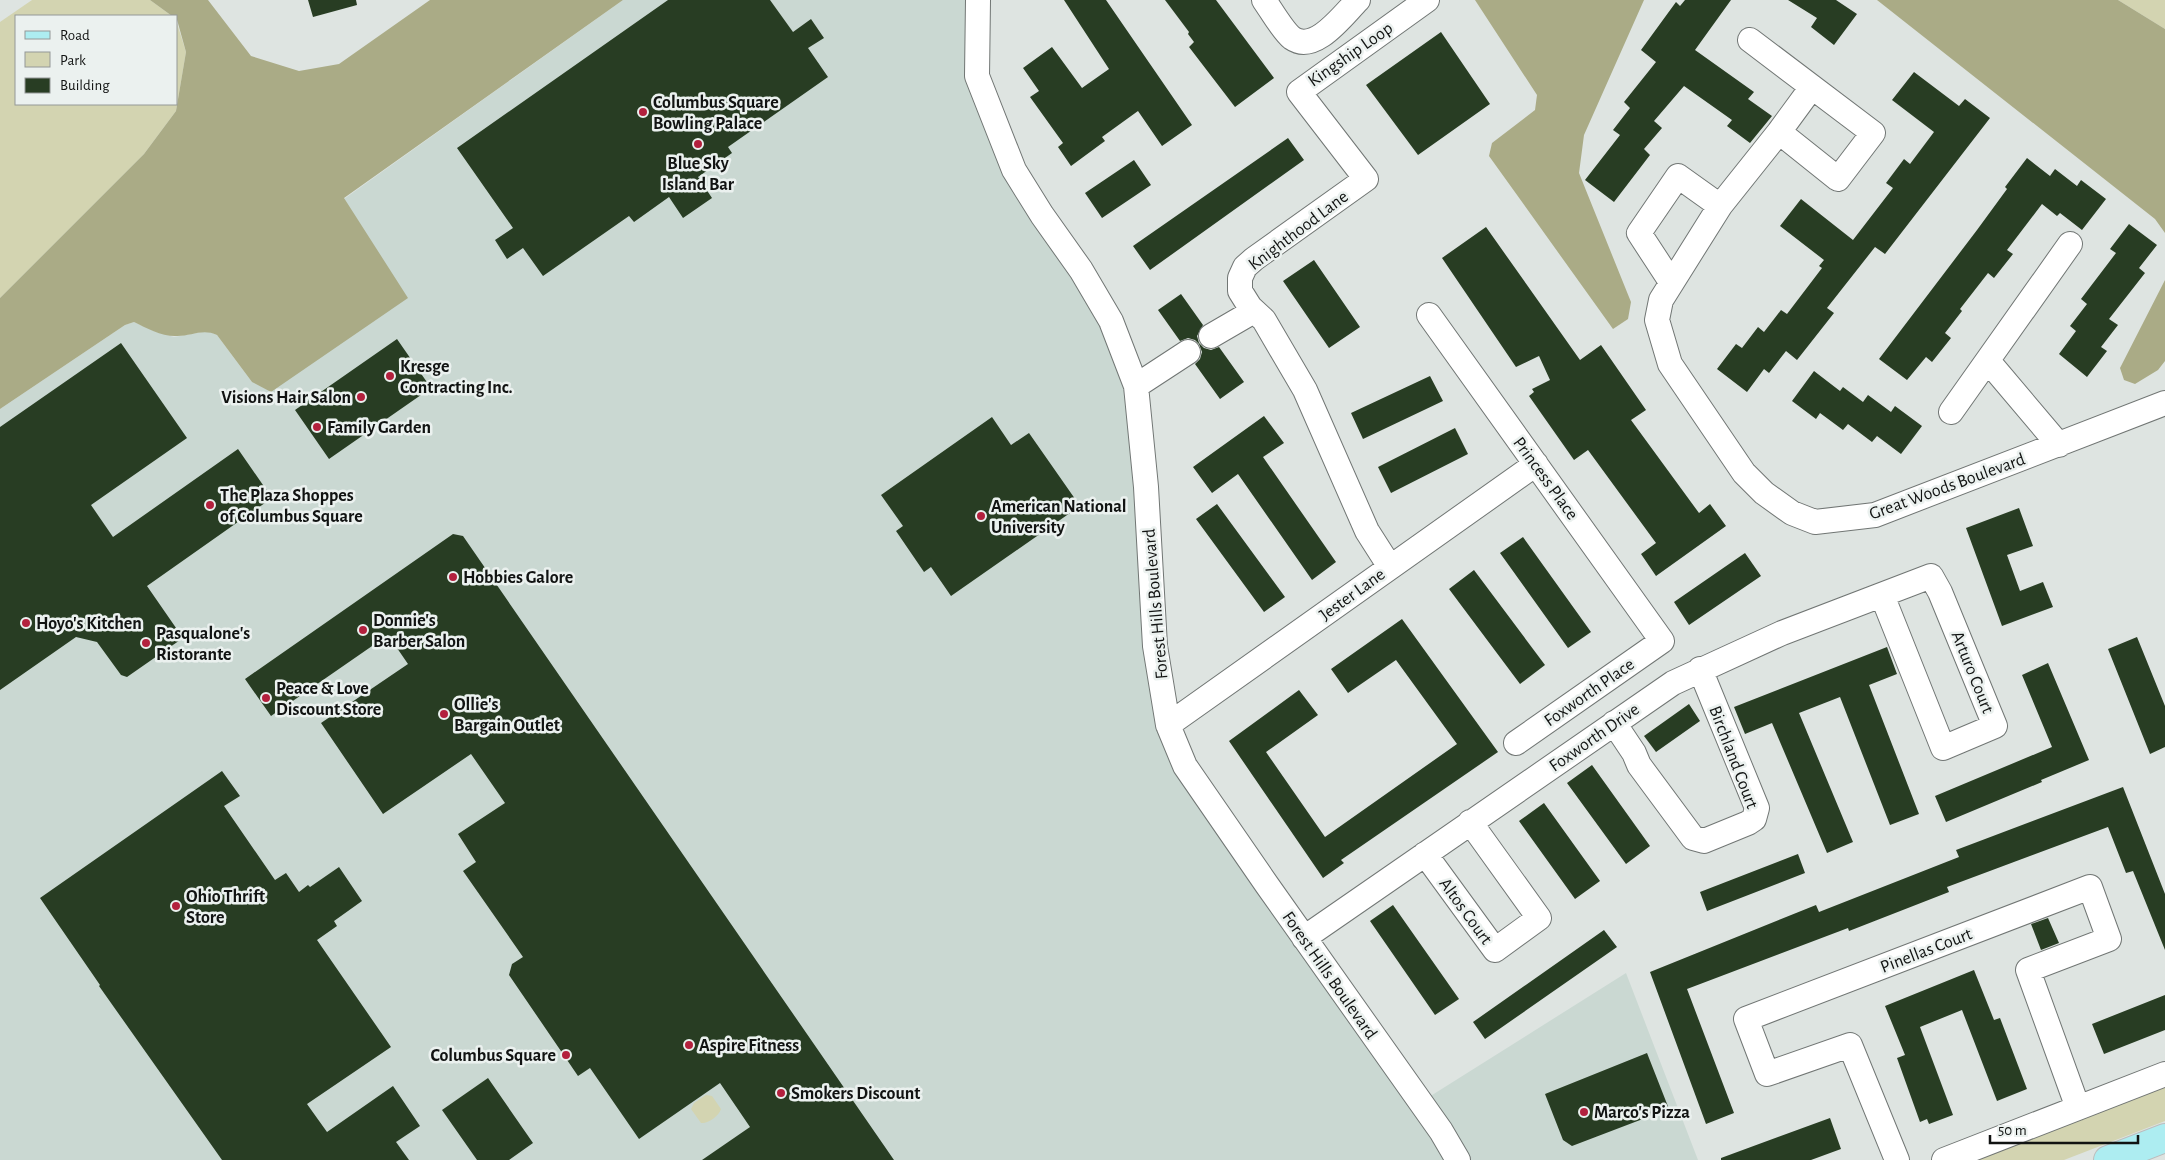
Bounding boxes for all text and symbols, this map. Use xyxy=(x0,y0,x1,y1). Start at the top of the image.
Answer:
legend xyxy=(15,15,178,105)
street label: Kingship Loop xyxy=(1305,19,1396,91)
text: Road xyxy=(60,28,90,43)
text: Park xyxy=(60,53,86,68)
text: Building xyxy=(60,78,110,93)
place label: Columbus Square Bowling Palace xyxy=(653,94,779,133)
marker: Columbus Square Bowling Palace xyxy=(637,106,649,118)
marker: Blue Sky Island Bar xyxy=(692,138,704,150)
place label: Blue Sky Island Bar xyxy=(662,155,735,194)
street label: Knighthood Lane xyxy=(1245,188,1352,274)
place label: Kresge Contracting Inc. xyxy=(400,358,513,397)
marker: Kresge Contracting Inc. xyxy=(384,370,396,382)
place label: Visions Hair Salon xyxy=(221,389,351,407)
marker: Visions Hair Salon xyxy=(355,391,367,403)
place label: Family Garden xyxy=(327,419,431,437)
marker: Family Garden xyxy=(311,421,323,433)
street label: Princess Place xyxy=(1509,434,1581,523)
street label: Great Woods Boulevard xyxy=(1867,450,2028,523)
place label: The Plaza Shoppes of Columbus Square xyxy=(220,487,363,526)
place label: American National University xyxy=(991,498,1127,537)
marker: The Plaza Shoppes of Columbus Square xyxy=(204,499,216,511)
marker: American National University xyxy=(975,510,987,522)
street label: Forest Hills Boulevard xyxy=(1140,528,1172,680)
street label: Jester Lane xyxy=(1317,565,1389,624)
place label: Hobbies Galore xyxy=(463,569,573,587)
marker: Hobbies Galore xyxy=(447,571,459,583)
place label: Donnie's Barber Salon xyxy=(373,612,465,651)
place label: Hoyo's Kitchen xyxy=(36,615,142,633)
marker: Hoyo's Kitchen xyxy=(20,617,32,629)
marker: Donnie's Barber Salon xyxy=(357,624,369,636)
place label: Pasqualone's Ristorante xyxy=(156,625,250,664)
street label: Arturo Court xyxy=(1947,629,1997,716)
marker: Pasqualone's Ristorante xyxy=(140,637,152,649)
street label: Foxworth Place xyxy=(1541,655,1638,730)
place label: Peace & Love Discount Store xyxy=(276,680,381,719)
marker: Peace & Love Discount Store xyxy=(260,692,272,704)
place label: Ollie's Bargain Outlet xyxy=(454,696,560,735)
street label: Foxworth Drive xyxy=(1546,700,1643,775)
street label: Birchland Court xyxy=(1705,703,1761,812)
marker: Ollie's Bargain Outlet xyxy=(438,708,450,720)
street label: Altos Court xyxy=(1435,875,1495,948)
place label: Ohio Thrift Store xyxy=(186,888,265,927)
marker: Ohio Thrift Store xyxy=(170,900,182,912)
street label: Forest Hills Boulevard xyxy=(1278,908,1380,1043)
street label: Pinellas Court xyxy=(1878,925,1975,977)
place label: Aspire Fitness xyxy=(699,1037,799,1055)
marker: Aspire Fitness xyxy=(683,1039,695,1051)
place label: Columbus Square xyxy=(430,1047,556,1065)
marker: Columbus Square xyxy=(560,1049,572,1061)
place label: Smokers Discount xyxy=(791,1085,920,1103)
marker: Smokers Discount xyxy=(775,1087,787,1099)
place label: Marco's Pizza xyxy=(1594,1104,1690,1122)
marker: Marco's Pizza xyxy=(1578,1106,1590,1118)
scale bar xyxy=(1990,1112,2138,1144)
text: 50 m xyxy=(1998,1123,2027,1138)

